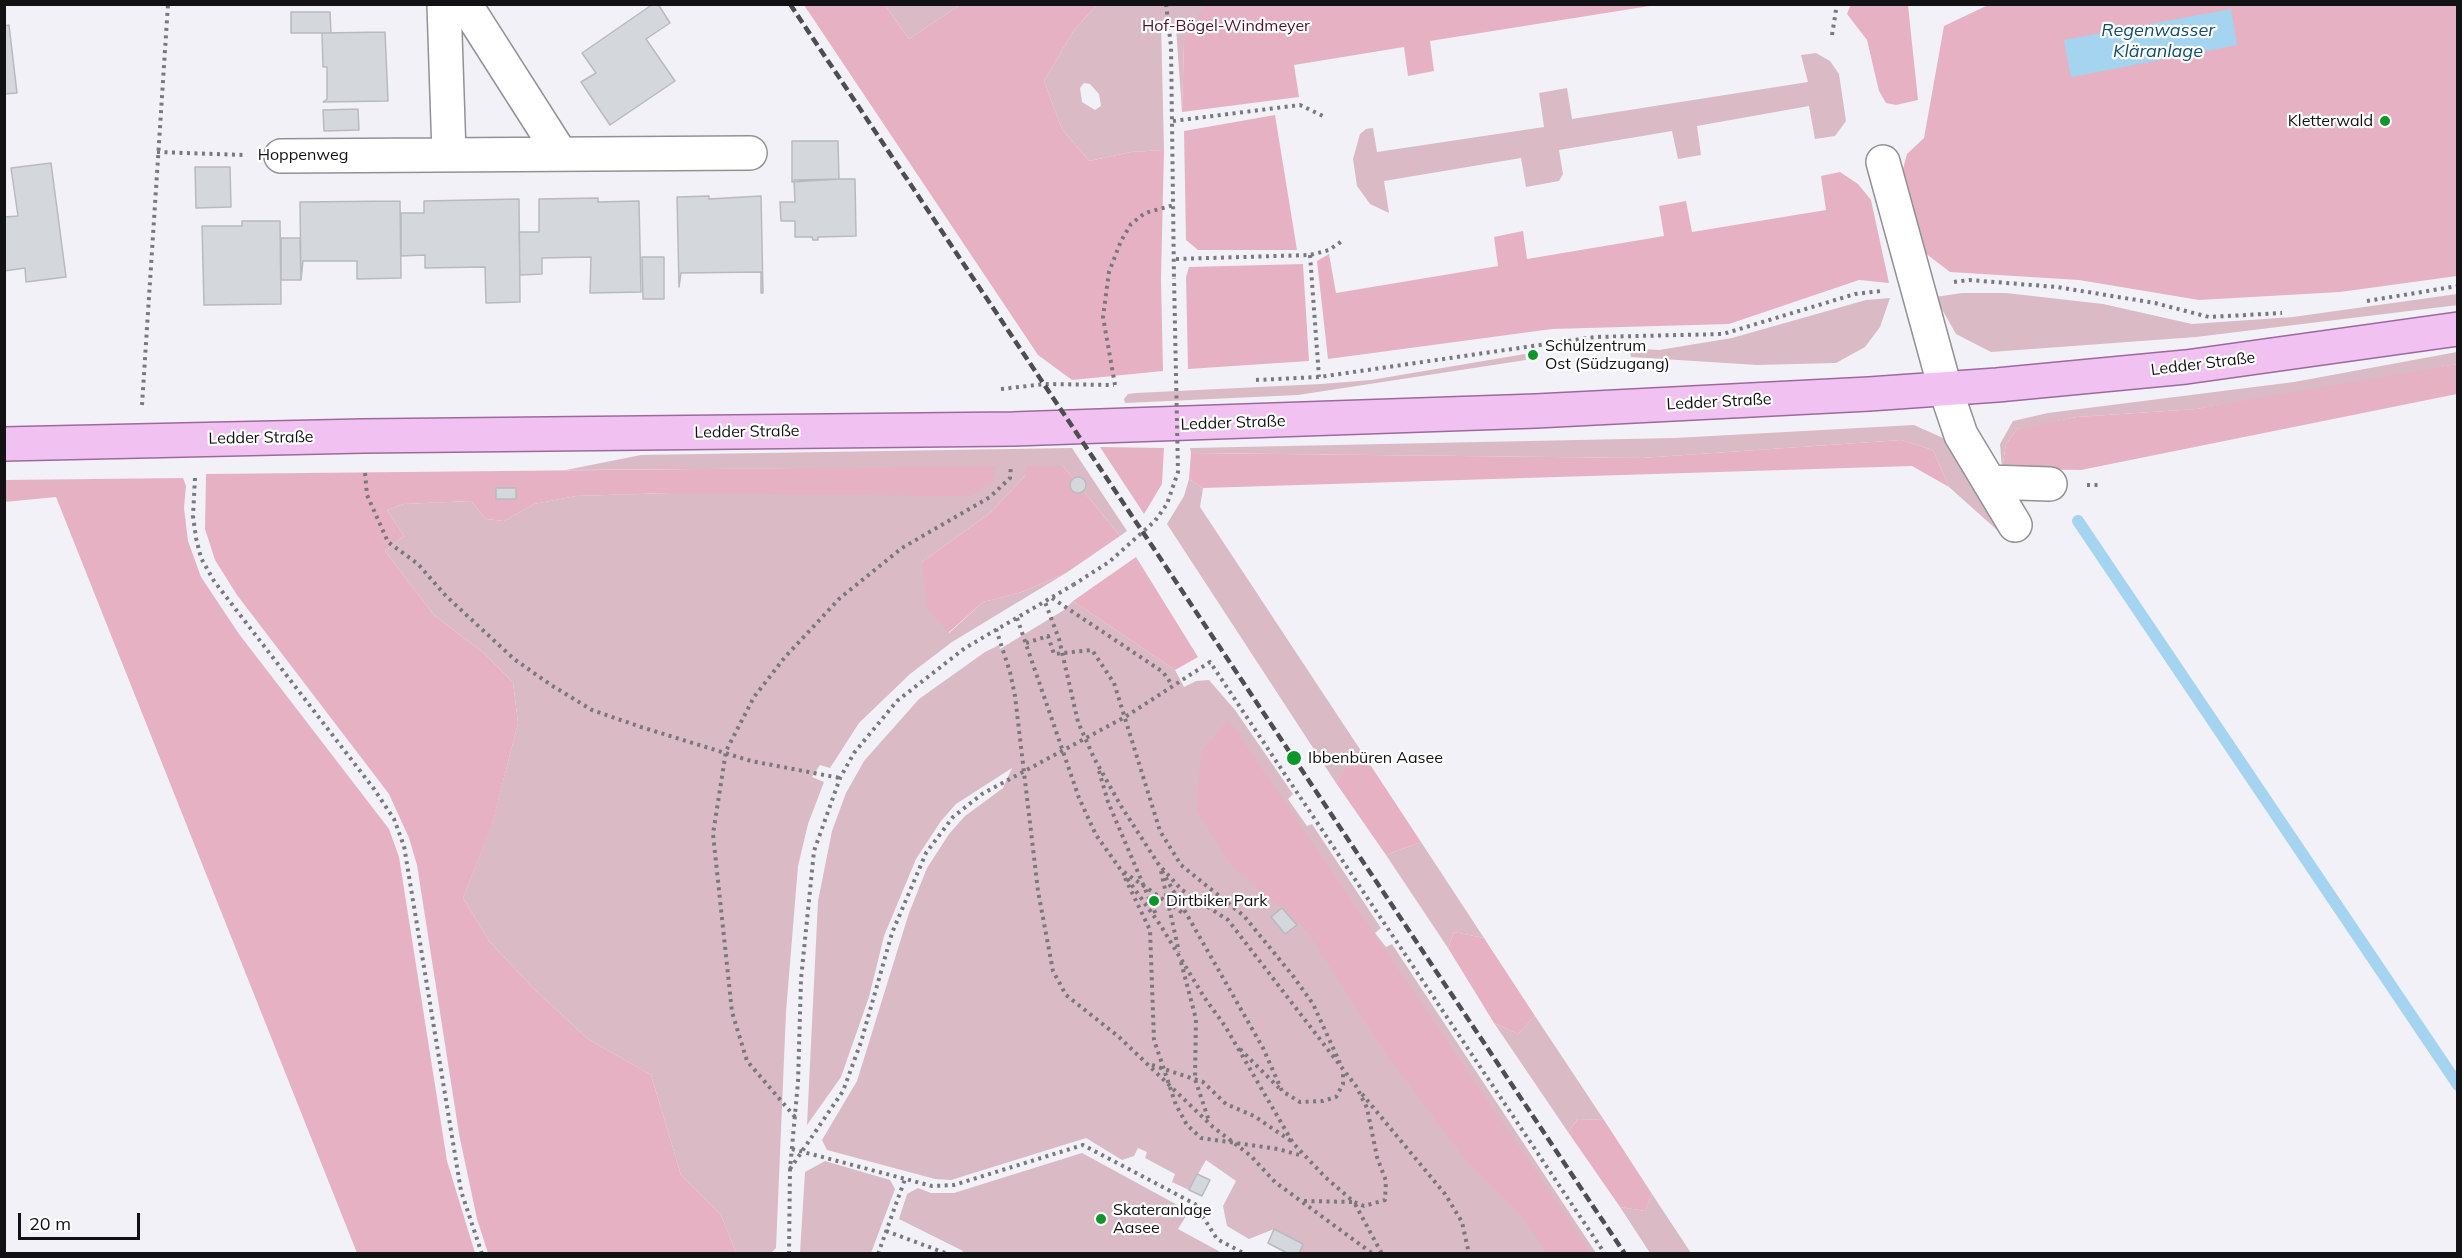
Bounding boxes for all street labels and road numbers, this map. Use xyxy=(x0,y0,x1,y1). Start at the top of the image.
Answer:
street label: Hoppenweg xyxy=(258,145,348,165)
street label: Ledder Straße xyxy=(2150,348,2256,380)
street label: Ledder Straße xyxy=(1666,390,1772,414)
street label: Ledder Straße xyxy=(1180,412,1286,434)
street label: Ledder Straße xyxy=(694,421,800,443)
street label: Ledder Straße xyxy=(208,427,314,449)

